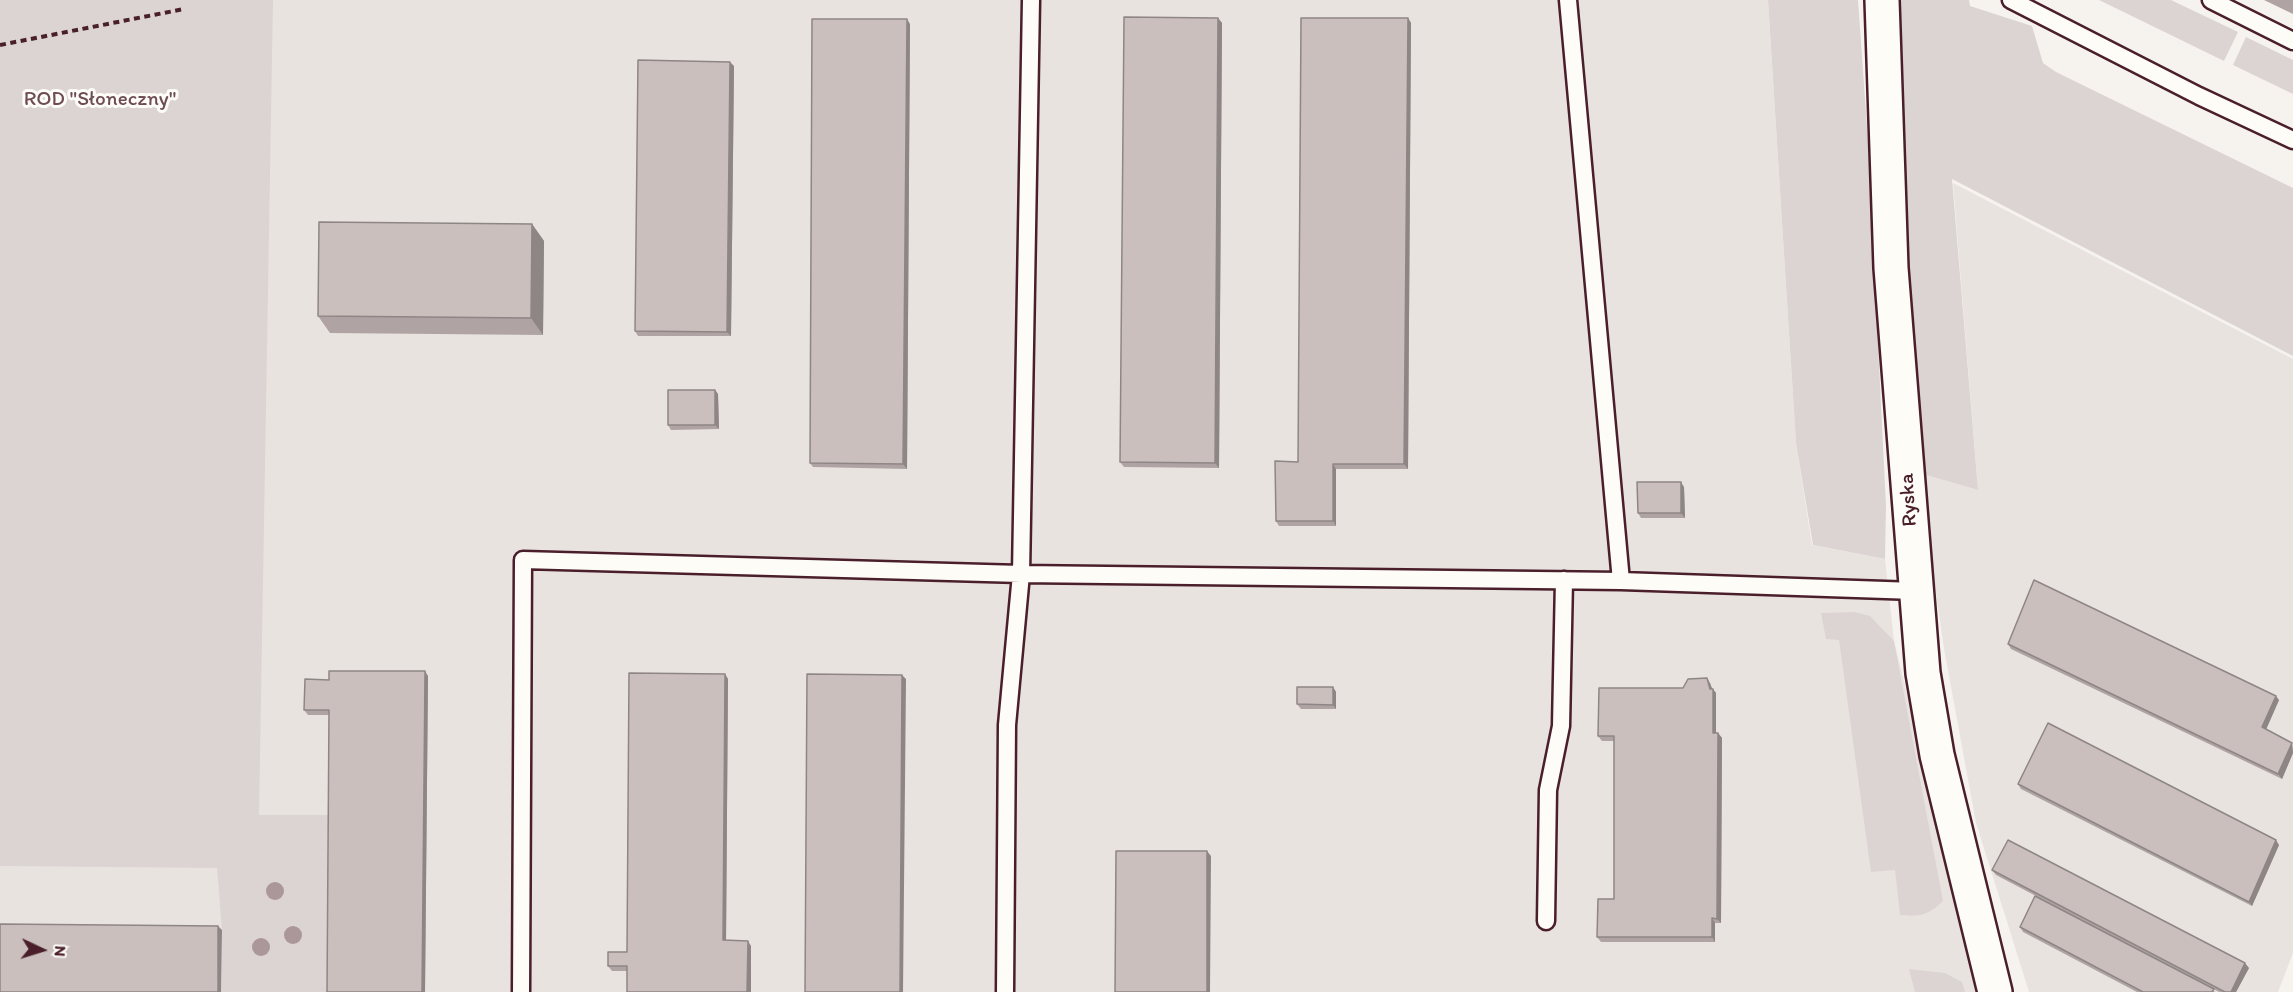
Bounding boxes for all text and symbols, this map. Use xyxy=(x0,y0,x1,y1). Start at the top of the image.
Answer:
park label: ROD "Słoneczny" xyxy=(24,87,176,113)
street label: Ryska xyxy=(1895,472,1923,528)
north arrow xyxy=(12,920,72,980)
text: N xyxy=(51,945,70,957)

